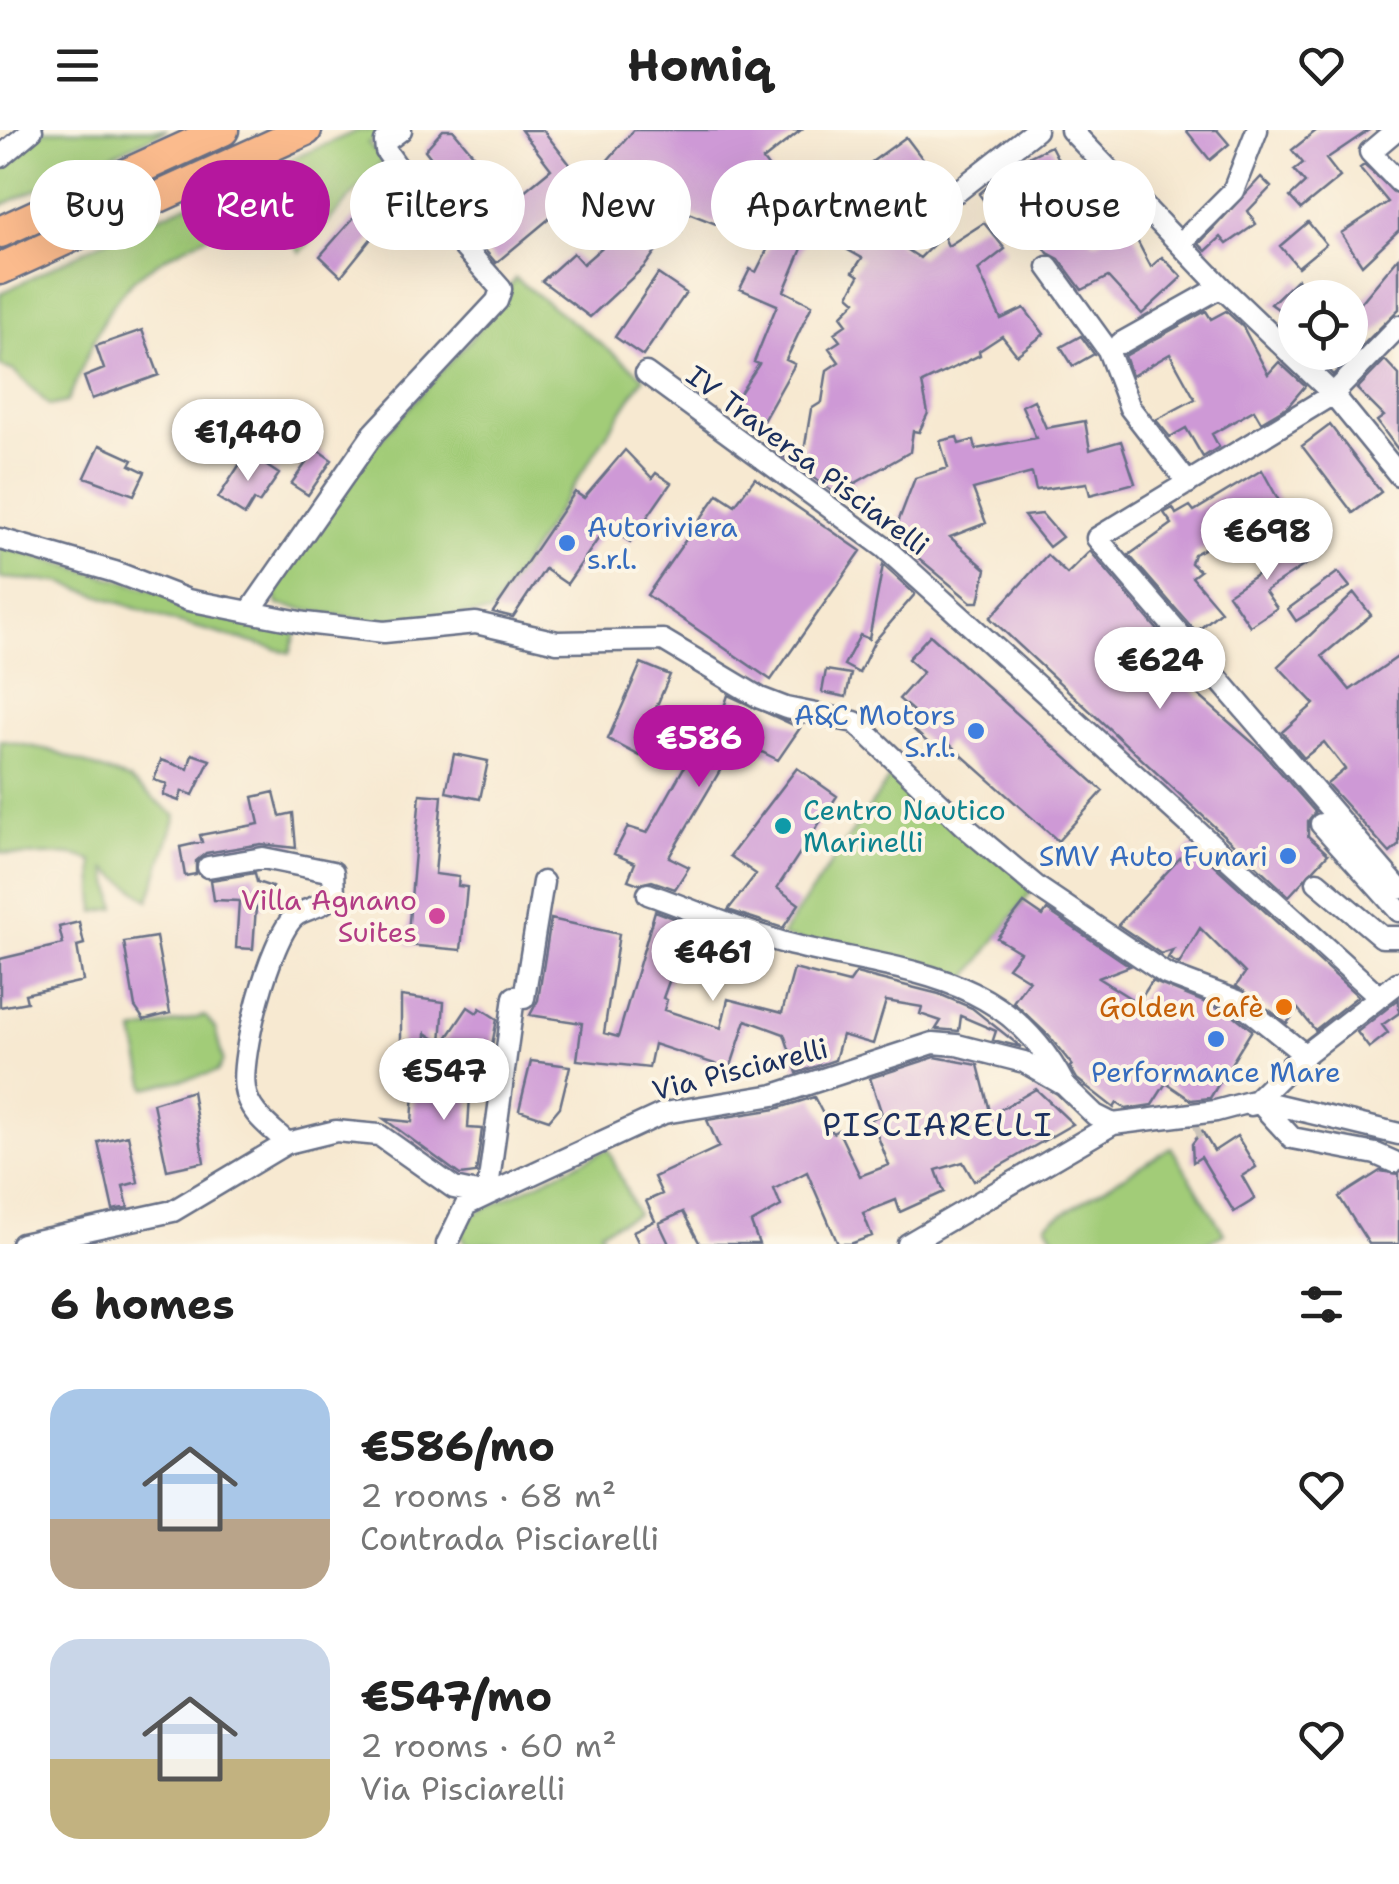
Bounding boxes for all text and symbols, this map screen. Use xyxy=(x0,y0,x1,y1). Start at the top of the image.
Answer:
text: Homiq xyxy=(627,35,772,95)
icon: menu xyxy=(50,38,105,93)
icon: heart xyxy=(1294,38,1349,93)
chip: Buy xyxy=(30,160,161,250)
chip: Rent xyxy=(181,160,330,250)
chip: Filters xyxy=(350,160,525,250)
chip: New xyxy=(545,160,691,250)
chip: Apartment xyxy=(711,160,963,250)
chip: House xyxy=(983,160,1156,250)
map controls xyxy=(1278,280,1368,370)
button: locate xyxy=(1278,280,1368,370)
street label: IV Traversa Pisciarelli xyxy=(679,356,937,564)
pin: €1,440 xyxy=(167,399,329,484)
text: €1,440 xyxy=(194,410,302,453)
pin: €698 xyxy=(1208,498,1326,583)
place label: Autoriviera s.r.l. xyxy=(587,508,738,578)
text: €698 xyxy=(1223,509,1311,552)
marker: Autoriviera s.r.l. xyxy=(556,532,578,554)
pin: €624 xyxy=(1101,627,1219,712)
text: €624 xyxy=(1116,638,1204,681)
place label: A&C Motors S.r.l. xyxy=(794,696,956,766)
pin: €586 xyxy=(640,705,758,790)
text: €586 xyxy=(655,716,743,759)
marker: A&C Motors S.r.l. xyxy=(965,720,987,742)
place label: Centro Nautico Marinelli xyxy=(803,791,1006,861)
marker: Centro Nautico Marinelli xyxy=(772,815,794,837)
place label: SMV Auto Funari xyxy=(1039,837,1268,875)
marker: SMV Auto Funari xyxy=(1277,845,1299,867)
place label: Villa Agnano Suites xyxy=(241,881,417,951)
marker: Villa Agnano Suites xyxy=(426,905,448,927)
pin: €461 xyxy=(654,919,772,1004)
text: €461 xyxy=(674,930,752,973)
place label: Golden Cafè xyxy=(1099,988,1264,1026)
marker: Golden Cafè xyxy=(1273,996,1295,1018)
marker: Performance Mare xyxy=(1205,1028,1227,1050)
street label: Via Pisciarelli xyxy=(648,1029,832,1109)
pin: €547 xyxy=(385,1038,503,1123)
text: €547 xyxy=(401,1049,487,1092)
place label: Performance Mare xyxy=(1091,1053,1341,1091)
district label: PISCIARELLI xyxy=(822,1103,1054,1146)
text: 6 homes xyxy=(50,1276,235,1332)
icon: filters xyxy=(1294,1277,1349,1332)
text: €586/mo xyxy=(360,1418,555,1474)
icon: home xyxy=(130,1429,250,1549)
icon: heart xyxy=(1294,1462,1349,1517)
text: 2 rooms · 68 m² xyxy=(360,1474,616,1517)
text: Contrada Pisciarelli xyxy=(360,1517,659,1560)
text: €547/mo xyxy=(360,1668,552,1724)
icon: home xyxy=(130,1679,250,1799)
icon: heart xyxy=(1294,1712,1349,1767)
text: 2 rooms · 60 m² xyxy=(360,1724,617,1767)
text: Via Pisciarelli xyxy=(360,1767,566,1810)

